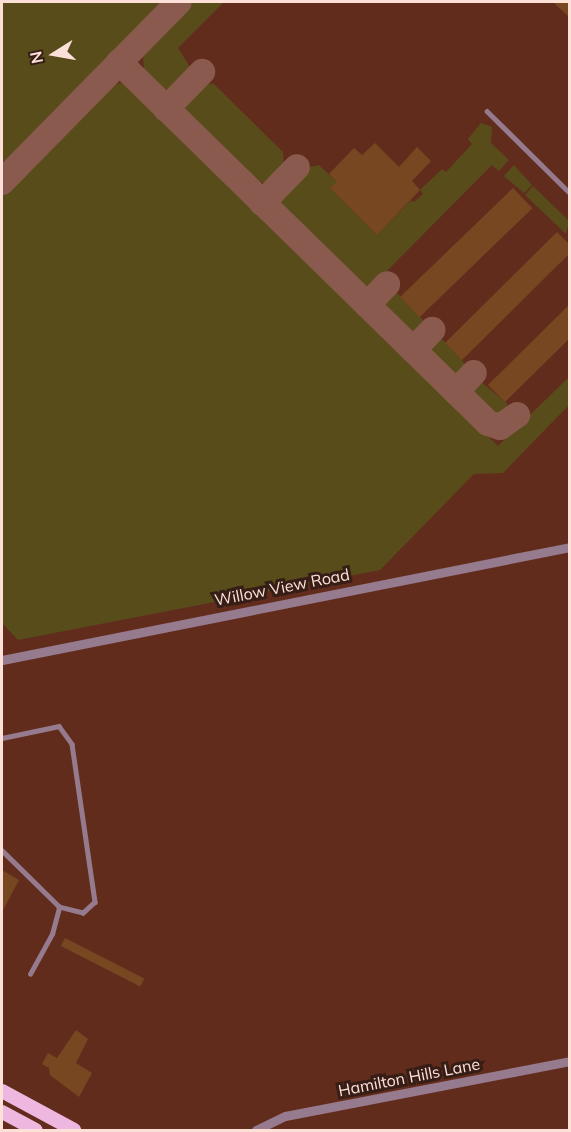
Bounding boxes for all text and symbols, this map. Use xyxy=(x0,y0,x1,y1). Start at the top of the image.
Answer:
north arrow xyxy=(24,24,84,84)
text: N xyxy=(25,50,47,65)
street label: Willow View Road xyxy=(213,564,351,610)
street label: Hamilton Hills Lane xyxy=(337,1054,481,1100)

